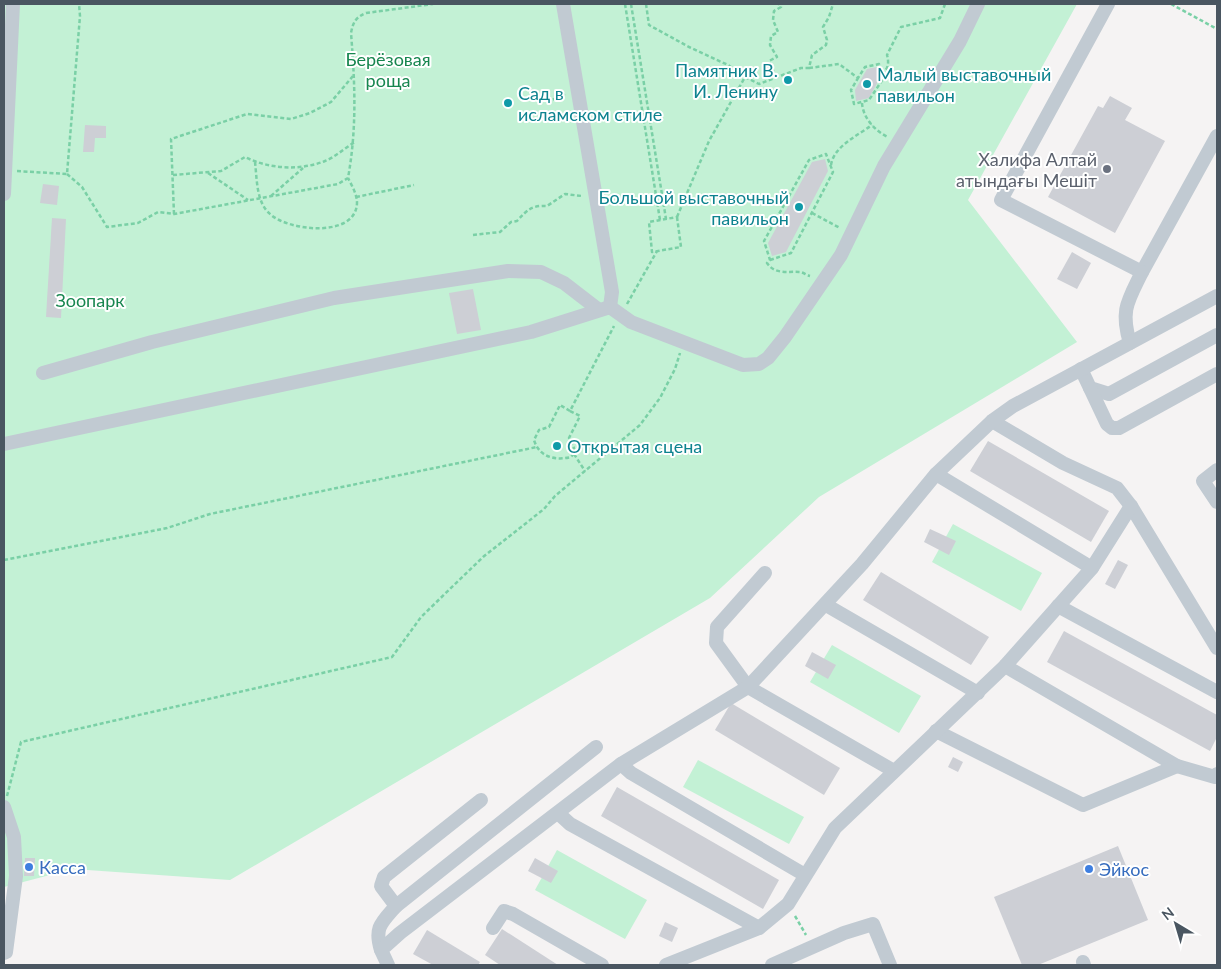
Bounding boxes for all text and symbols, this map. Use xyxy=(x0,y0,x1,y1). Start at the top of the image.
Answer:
park label: Берёзовая роща xyxy=(345,48,431,91)
place label: Памятник В. И. Ленину xyxy=(675,59,779,102)
place label: Малый выставочный павильон xyxy=(877,63,1051,106)
marker: Памятник В. И. Ленину xyxy=(782,74,794,86)
marker: Малый выставочный павильон xyxy=(861,78,873,90)
place label: Сад в исламском стиле xyxy=(518,82,662,125)
marker: Сад в исламском стиле xyxy=(502,97,514,109)
place label: Халифа Алтай атындағы Мешіт xyxy=(956,148,1097,191)
marker: Халифа Алтай атындағы Мешіт xyxy=(1101,163,1113,175)
place label: Большой выставочный павильон xyxy=(598,186,789,229)
marker: Большой выставочный павильон xyxy=(793,201,805,213)
park label: Зоопарк xyxy=(55,289,125,311)
place label: Открытая сцена xyxy=(567,435,702,457)
marker: Открытая сцена xyxy=(551,440,563,452)
place label: Касса xyxy=(39,856,86,878)
place label: Эйкос xyxy=(1099,858,1149,880)
marker: Касса xyxy=(23,861,35,873)
marker: Эйкос xyxy=(1083,863,1095,875)
north arrow xyxy=(1151,899,1201,949)
text: N xyxy=(1158,903,1177,923)

